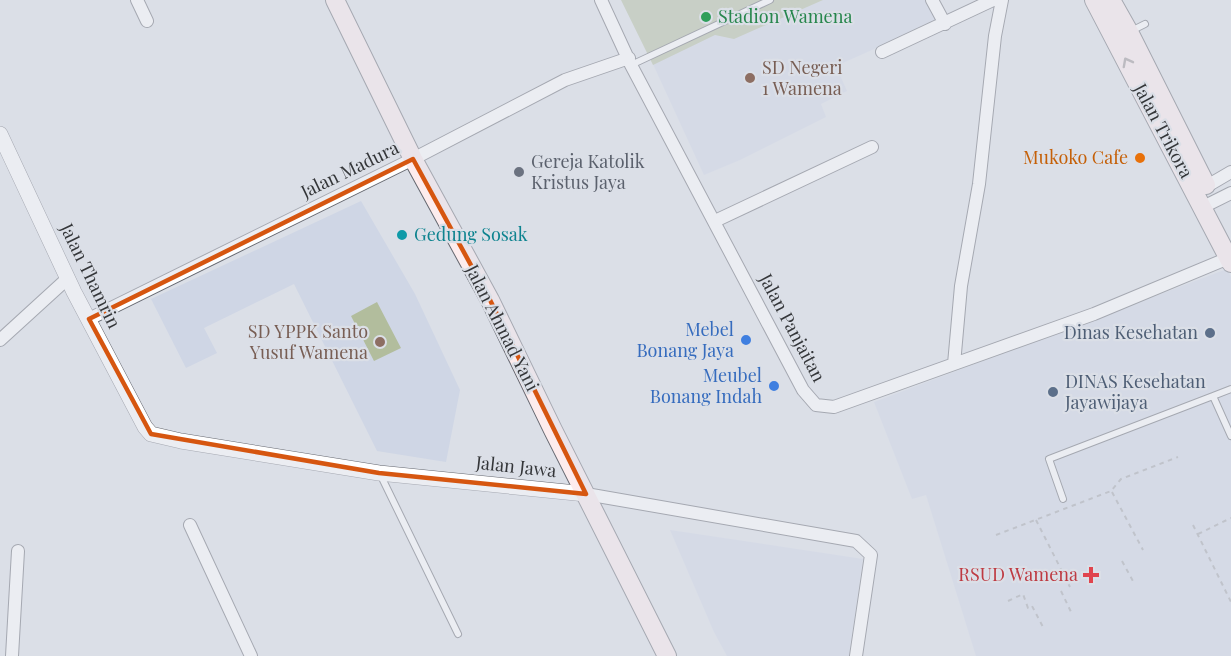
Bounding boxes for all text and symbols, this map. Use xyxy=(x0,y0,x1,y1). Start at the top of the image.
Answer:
place label: Stadion Wamena xyxy=(718,4,852,28)
marker: Stadion Wamena xyxy=(699,10,713,24)
place label: SD Negeri 1 Wamena xyxy=(762,55,842,100)
one-way arrow xyxy=(1123,57,1134,68)
marker: SD Negeri 1 Wamena xyxy=(743,71,757,85)
street label: Jalan Trikora xyxy=(1128,78,1199,182)
street label: Jalan Madura xyxy=(296,135,403,204)
place label: Mukoko Cafe xyxy=(1023,145,1128,169)
place label: Gereja Katolik Kristus Jaya xyxy=(531,149,645,194)
marker: Mukoko Cafe xyxy=(1133,151,1147,165)
marker: Gereja Katolik Kristus Jaya xyxy=(512,165,526,179)
street label: Jalan Thamrin xyxy=(55,218,127,332)
place label: Gedung Sosak xyxy=(414,222,528,246)
marker: Gedung Sosak xyxy=(395,228,409,242)
street label: Jalan Ahmad Yani xyxy=(460,259,545,395)
street label: Jalan Panjaitan xyxy=(754,268,832,386)
place label: Mebel Bonang Jaya xyxy=(636,317,734,362)
place label: SD YPPK Santo Yusuf Wamena xyxy=(248,319,368,364)
place label: Dinas Kesehatan xyxy=(1064,320,1198,344)
marker: Dinas Kesehatan xyxy=(1203,326,1217,340)
marker: Mebel Bonang Jaya xyxy=(739,333,753,347)
marker: SD YPPK Santo Yusuf Wamena xyxy=(373,335,387,349)
place label: Meubel Bonang Indah xyxy=(650,363,762,408)
place label: DINAS Kesehatan Jayawijaya xyxy=(1064,369,1206,414)
marker: Meubel Bonang Indah xyxy=(767,379,781,393)
marker: DINAS Kesehatan Jayawijaya xyxy=(1046,385,1060,399)
street label: Jalan Jawa xyxy=(474,450,558,482)
place label: RSUD Wamena xyxy=(958,562,1078,586)
marker: RSUD Wamena xyxy=(1082,566,1100,584)

